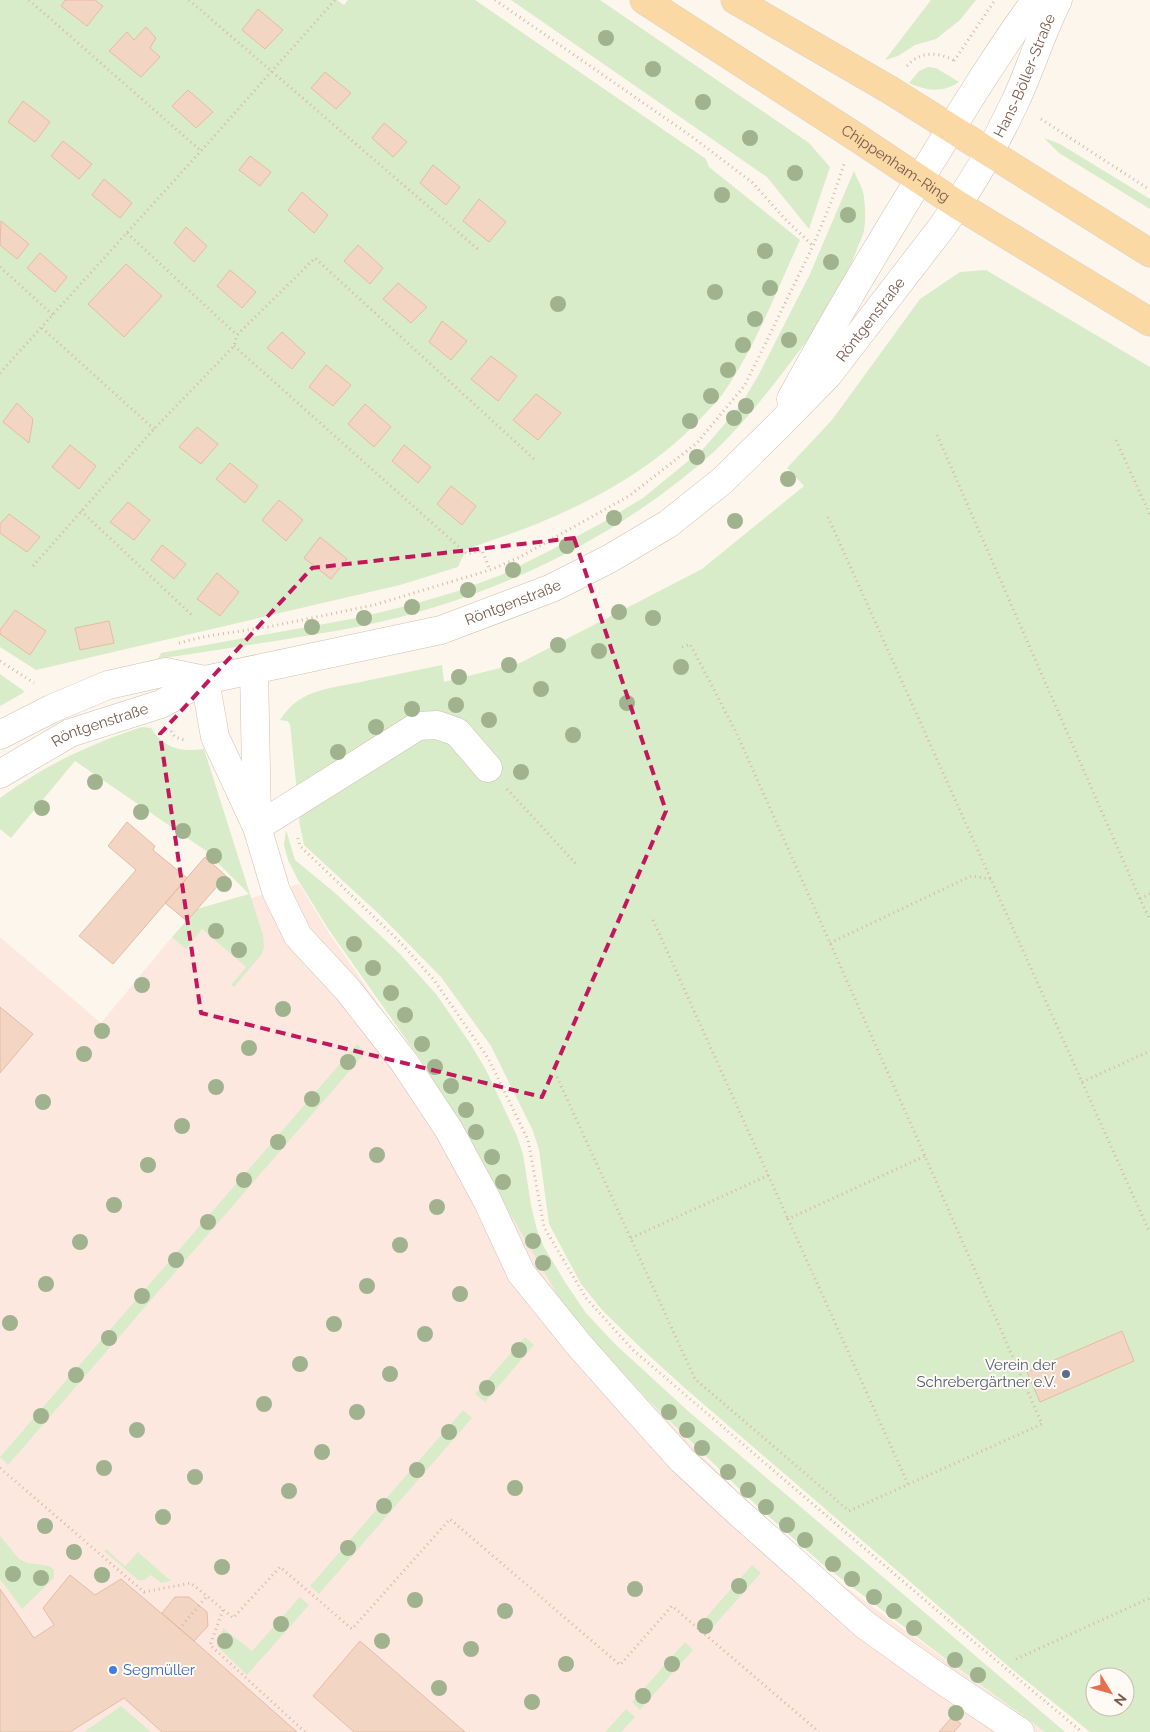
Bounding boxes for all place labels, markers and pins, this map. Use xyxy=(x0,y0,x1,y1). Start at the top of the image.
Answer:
place label: Verein der Schrebergärtner e.V. xyxy=(916,1356,1057,1391)
marker: Verein der Schrebergärtner e.V. xyxy=(1060,1368,1072,1380)
place label: Segmüller xyxy=(123,1661,196,1679)
marker: Segmüller xyxy=(107,1664,119,1676)

